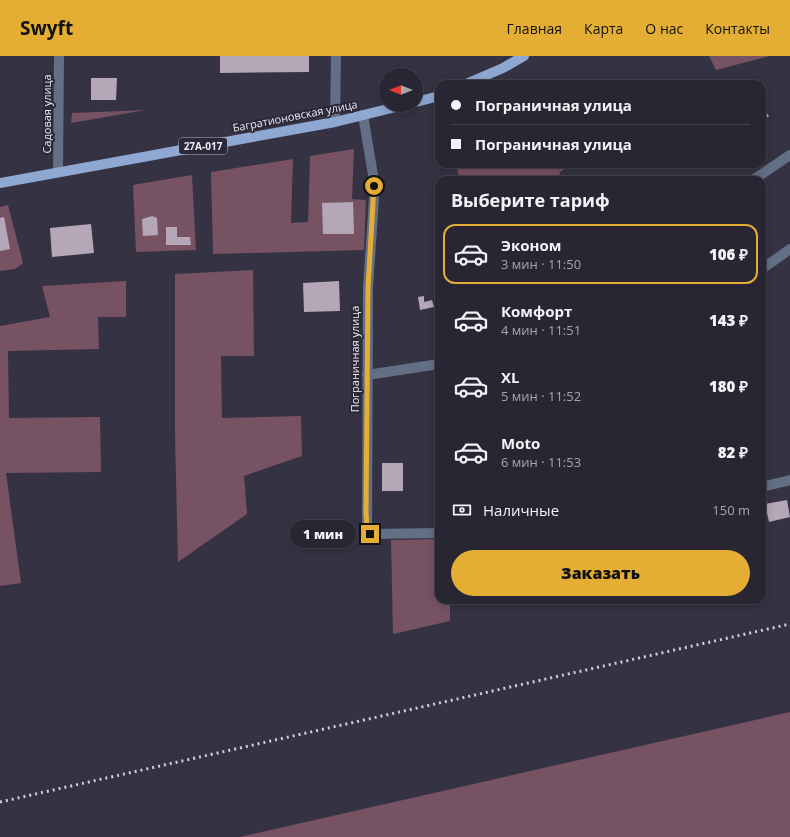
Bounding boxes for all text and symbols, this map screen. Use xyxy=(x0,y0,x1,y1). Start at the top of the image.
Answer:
text: Swyft xyxy=(20,15,73,41)
text: Главная xyxy=(507,19,562,38)
text: Карта xyxy=(584,19,623,38)
text: О нас xyxy=(645,19,683,38)
text: Контакты xyxy=(705,19,770,38)
north arrow xyxy=(379,68,423,112)
map controls xyxy=(379,68,423,112)
street label: Садовая улица xyxy=(39,74,54,154)
text: Пограничная улица xyxy=(475,95,632,115)
street label: Багратионовская улица xyxy=(231,96,359,135)
text: Пограничная улица xyxy=(475,134,632,154)
road number: 27А-017 xyxy=(179,138,227,154)
route start xyxy=(365,177,383,195)
text: Выберите тариф xyxy=(451,188,610,212)
text: Эконом xyxy=(501,235,561,255)
icon: car xyxy=(453,236,489,272)
text: 106 ₽ xyxy=(709,244,748,264)
text: 3 мин · 11:50 xyxy=(501,255,581,273)
text: Комфорт xyxy=(501,301,572,321)
icon: car xyxy=(453,302,489,338)
street label: Пограничная улица xyxy=(347,306,362,412)
text: 143 ₽ xyxy=(709,310,748,330)
text: 4 мин · 11:51 xyxy=(501,321,581,339)
text: XL xyxy=(501,367,519,387)
icon: car xyxy=(453,368,489,404)
text: 180 ₽ xyxy=(709,376,748,396)
text: 5 мин · 11:52 xyxy=(501,387,581,405)
text: Moto xyxy=(501,433,540,453)
icon: car xyxy=(453,434,489,470)
text: 82 ₽ xyxy=(718,442,748,462)
text: 6 мин · 11:53 xyxy=(501,453,581,471)
icon: cash xyxy=(451,499,473,521)
text: Наличные xyxy=(483,500,559,520)
text: 150 m xyxy=(712,501,750,519)
callout: 1 мин xyxy=(290,520,356,548)
text: 1 мин xyxy=(303,525,343,543)
route end xyxy=(361,525,379,543)
button: Заказать xyxy=(451,550,750,596)

